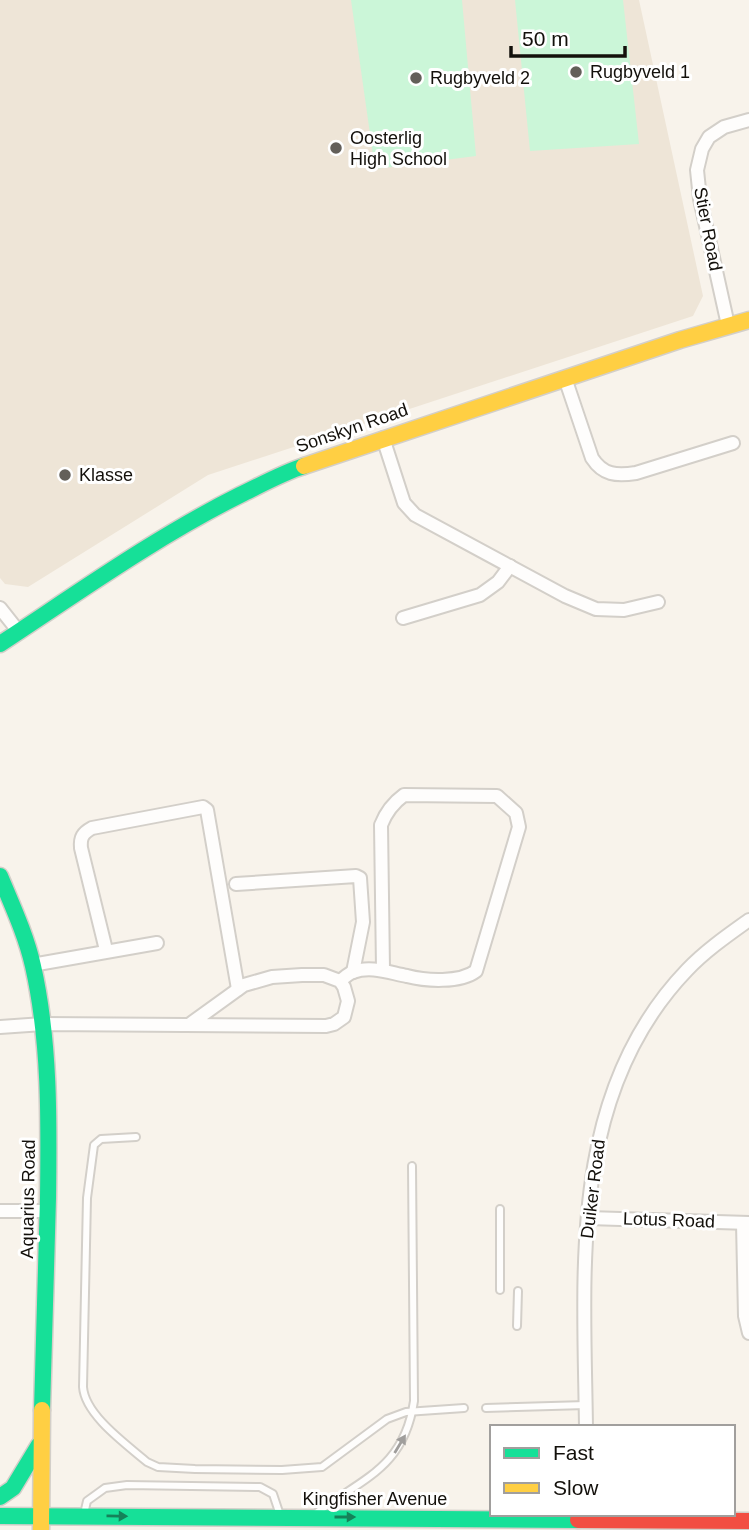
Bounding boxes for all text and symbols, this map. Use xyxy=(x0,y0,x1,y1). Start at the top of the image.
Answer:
scale bar xyxy=(511,14,625,58)
text: 50 m xyxy=(522,27,569,50)
place label: Rugbyveld 1 xyxy=(590,62,690,82)
marker: Rugbyveld 1 xyxy=(568,64,584,80)
place label: Rugbyveld 2 xyxy=(430,68,530,88)
marker: Rugbyveld 2 xyxy=(408,70,424,86)
place label: Oosterlig High School xyxy=(350,128,447,169)
marker: Oosterlig High School xyxy=(328,140,344,156)
street label: Stier Road xyxy=(690,185,726,273)
street label: Sonskyn Road xyxy=(293,399,411,457)
place label: Klasse xyxy=(79,465,133,485)
marker: Klasse xyxy=(57,467,73,483)
street label: Duiker Road xyxy=(577,1138,609,1240)
street label: Aquarius Road xyxy=(17,1139,39,1259)
street label: Lotus Road xyxy=(623,1208,715,1232)
legend xyxy=(490,1425,735,1516)
one-way arrow xyxy=(394,1434,407,1453)
text: Fast xyxy=(553,1441,594,1464)
text: Slow xyxy=(553,1476,599,1499)
street label: Kingfisher Avenue xyxy=(303,1489,447,1509)
one-way arrow xyxy=(106,1510,128,1522)
one-way arrow xyxy=(334,1512,356,1523)

